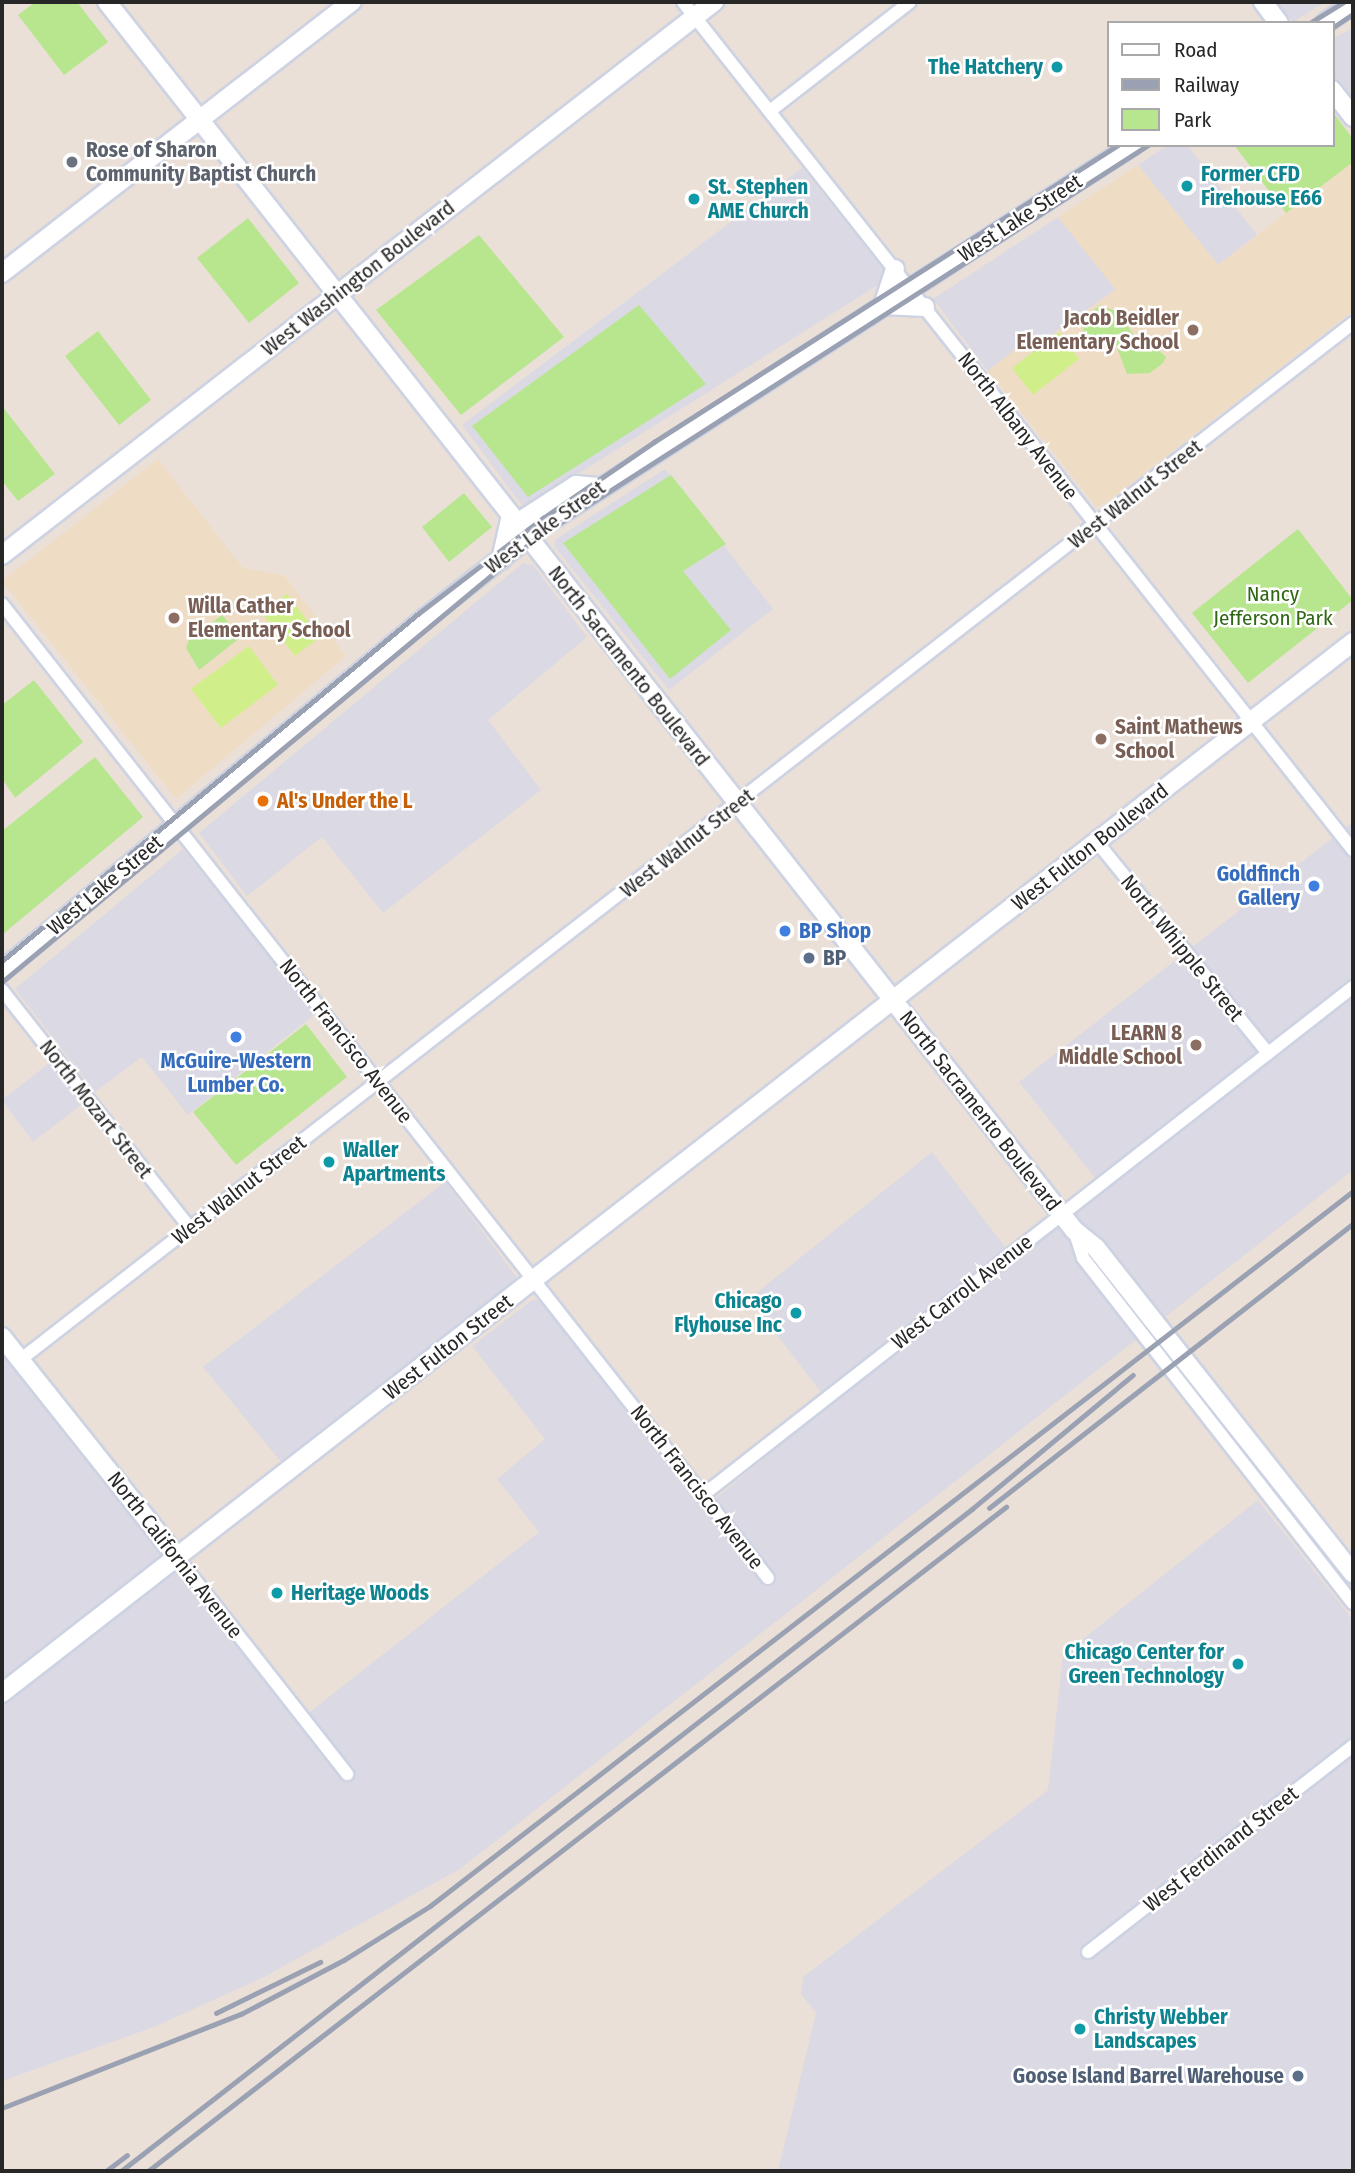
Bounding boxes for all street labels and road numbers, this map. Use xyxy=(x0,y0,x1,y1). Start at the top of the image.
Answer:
street label: West Lake Street xyxy=(953,169,1087,267)
street label: West Washington Boulevard xyxy=(256,195,460,361)
street label: North Albany Avenue xyxy=(953,347,1083,505)
street label: West Walnut Street xyxy=(1063,434,1207,554)
street label: West Lake Street xyxy=(480,475,610,579)
street label: North Sacramento Boulevard xyxy=(543,561,715,771)
street label: West Fulton Boulevard xyxy=(1007,778,1173,916)
street label: West Walnut Street xyxy=(615,783,759,903)
street label: West Lake Street xyxy=(42,830,168,940)
street label: North Whipple Street xyxy=(1115,870,1249,1026)
street label: North Francisco Avenue xyxy=(274,954,418,1128)
street label: North Sacramento Boulevard xyxy=(894,1006,1066,1216)
street label: North Mozart Street xyxy=(34,1035,158,1183)
street label: West Walnut Street xyxy=(167,1130,311,1250)
street label: West Carroll Avenue xyxy=(887,1229,1037,1355)
street label: West Fulton Street xyxy=(378,1289,518,1405)
street label: North Francisco Avenue xyxy=(625,1400,769,1574)
street label: North California Avenue xyxy=(102,1467,248,1643)
street label: West Ferdinand Street xyxy=(1139,1781,1303,1917)

